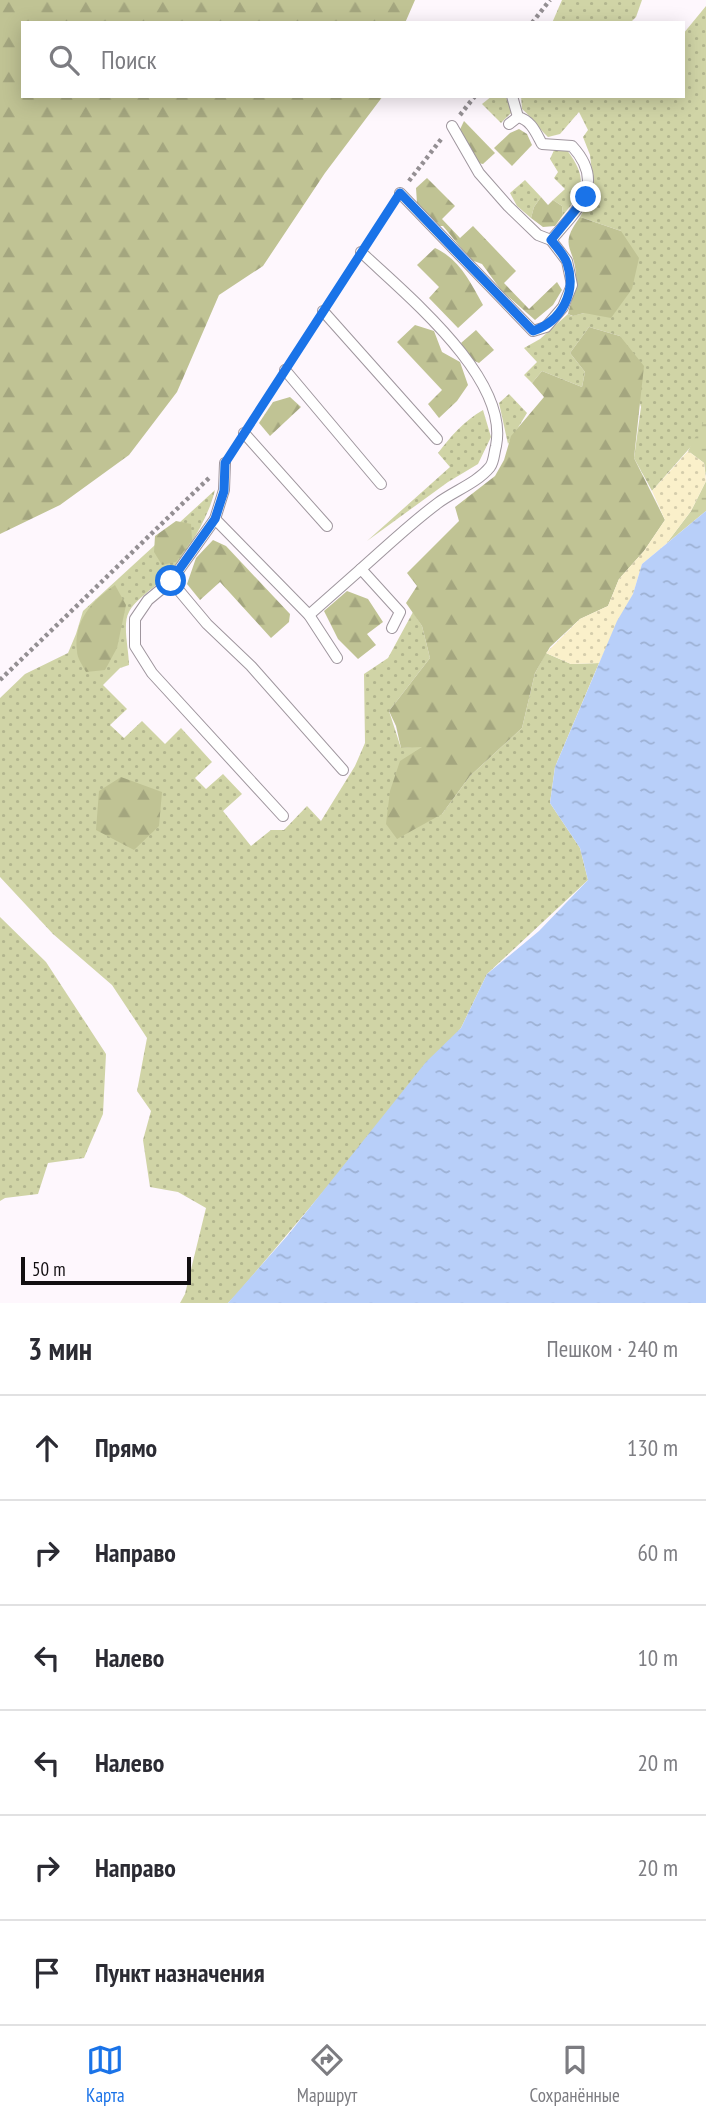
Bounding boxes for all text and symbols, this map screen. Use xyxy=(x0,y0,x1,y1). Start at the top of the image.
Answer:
search box xyxy=(21,21,685,98)
icon: search xyxy=(45,41,83,79)
text: Поиск xyxy=(101,43,157,76)
route end xyxy=(570,181,601,212)
route start xyxy=(155,565,186,596)
scale bar xyxy=(21,1254,191,1286)
text: 50 m xyxy=(32,1257,66,1281)
text: 3 мин xyxy=(28,1329,92,1368)
text: Пешком · 240 m xyxy=(547,1334,678,1363)
icon: ahead xyxy=(28,1429,66,1467)
text: Прямо xyxy=(95,1431,157,1464)
text: 130 m xyxy=(627,1433,678,1462)
icon: right xyxy=(28,1534,66,1572)
text: Направо xyxy=(95,1536,176,1569)
text: 60 m xyxy=(637,1538,678,1567)
icon: left xyxy=(28,1639,66,1677)
text: Налево xyxy=(95,1641,164,1674)
text: 10 m xyxy=(637,1643,678,1672)
icon: left xyxy=(28,1744,66,1782)
text: Налево xyxy=(95,1746,164,1779)
text: 20 m xyxy=(637,1748,678,1777)
icon: right xyxy=(28,1849,66,1887)
text: Направо xyxy=(95,1851,176,1884)
text: 20 m xyxy=(637,1853,678,1882)
icon: arrive xyxy=(28,1954,66,1992)
text: Пункт назначения xyxy=(95,1956,265,1989)
tab: Карта xyxy=(86,2041,125,2107)
tab: Маршрут xyxy=(297,2041,357,2107)
tab: Сохранённые xyxy=(530,2041,620,2107)

